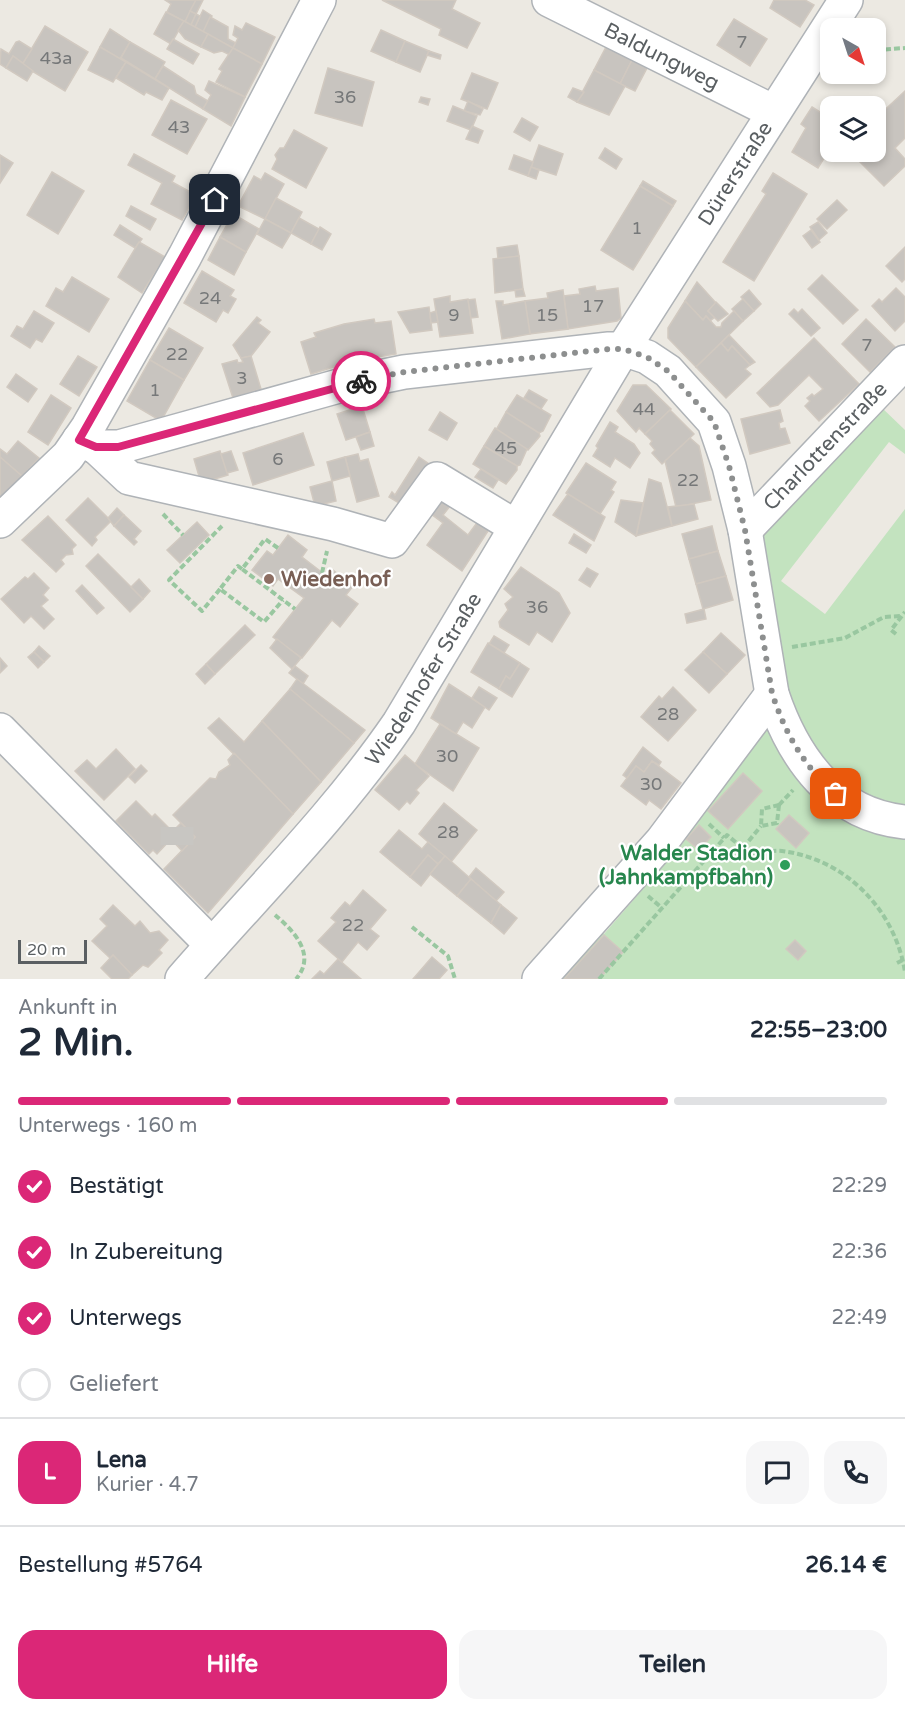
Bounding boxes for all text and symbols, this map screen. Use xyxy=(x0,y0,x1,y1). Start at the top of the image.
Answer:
street label: Baldungweg xyxy=(600,17,723,95)
north arrow xyxy=(820,18,886,84)
map controls xyxy=(820,18,886,162)
house number: 7 xyxy=(736,31,748,53)
house number: 43a xyxy=(40,47,72,69)
house number: 36 xyxy=(334,86,356,108)
button: layers xyxy=(820,96,886,162)
house number: 43 xyxy=(168,116,190,138)
street label: Dürerstraße xyxy=(693,117,778,230)
pin xyxy=(189,174,240,225)
icon: home xyxy=(198,183,231,216)
house number: 1 xyxy=(631,217,643,239)
house number: 24 xyxy=(199,287,221,309)
house number: 17 xyxy=(582,295,604,317)
house number: 9 xyxy=(448,304,460,326)
house number: 15 xyxy=(536,304,558,326)
house number: 7 xyxy=(861,334,873,356)
house number: 22 xyxy=(166,343,188,365)
courier xyxy=(331,351,391,411)
icon: bike xyxy=(345,365,378,398)
house number: 3 xyxy=(236,367,248,389)
street label: Charlottenstraße xyxy=(758,376,892,516)
house number: 1 xyxy=(149,379,161,401)
house number: 44 xyxy=(633,398,655,420)
house number: 45 xyxy=(495,437,517,459)
house number: 6 xyxy=(272,448,284,470)
house number: 22 xyxy=(677,469,699,491)
place label: Wiedenhof xyxy=(281,567,392,592)
marker: Wiedenhof xyxy=(262,572,276,586)
street label: Wiedenhofer Straße xyxy=(360,588,487,771)
house number: 36 xyxy=(526,596,548,618)
house number: 28 xyxy=(657,703,679,725)
house number: 30 xyxy=(436,745,458,767)
pin xyxy=(810,768,861,819)
house number: 30 xyxy=(640,773,662,795)
icon: bag xyxy=(819,777,852,810)
house number: 28 xyxy=(437,821,459,843)
place label: Walder Stadion (Jahnkampfbahn) xyxy=(599,841,773,890)
marker: Walder Stadion (Jahnkampfbahn) xyxy=(778,858,792,872)
house number: 22 xyxy=(342,914,364,936)
scale bar xyxy=(18,937,87,965)
text: 20 m xyxy=(27,940,66,960)
text: Ankunft in xyxy=(18,996,117,1020)
text: 22:55–23:00 xyxy=(750,1017,887,1043)
text: 2 Min. xyxy=(18,1019,134,1066)
text: Unterwegs · 160 m xyxy=(18,1114,197,1138)
icon: check xyxy=(18,1170,51,1203)
text: Bestätigt xyxy=(69,1173,164,1199)
text: 22:29 xyxy=(832,1174,887,1198)
icon: check xyxy=(18,1236,51,1269)
text: In Zubereitung xyxy=(69,1239,223,1265)
text: 22:36 xyxy=(832,1240,887,1264)
icon: check xyxy=(18,1302,51,1335)
text: Unterwegs xyxy=(69,1305,182,1331)
text: 22:49 xyxy=(832,1306,887,1330)
text: Geliefert xyxy=(69,1371,159,1397)
button: chat xyxy=(746,1441,809,1504)
button: phone xyxy=(824,1441,887,1504)
text: Lena xyxy=(96,1447,147,1473)
text: L xyxy=(43,1459,56,1485)
text: Kurier · 4.7 xyxy=(96,1473,199,1497)
text: Bestellung #5764 xyxy=(18,1552,203,1578)
text: 26.14 € xyxy=(805,1552,887,1578)
button: Hilfe xyxy=(18,1630,447,1699)
button: Teilen xyxy=(459,1630,887,1699)

